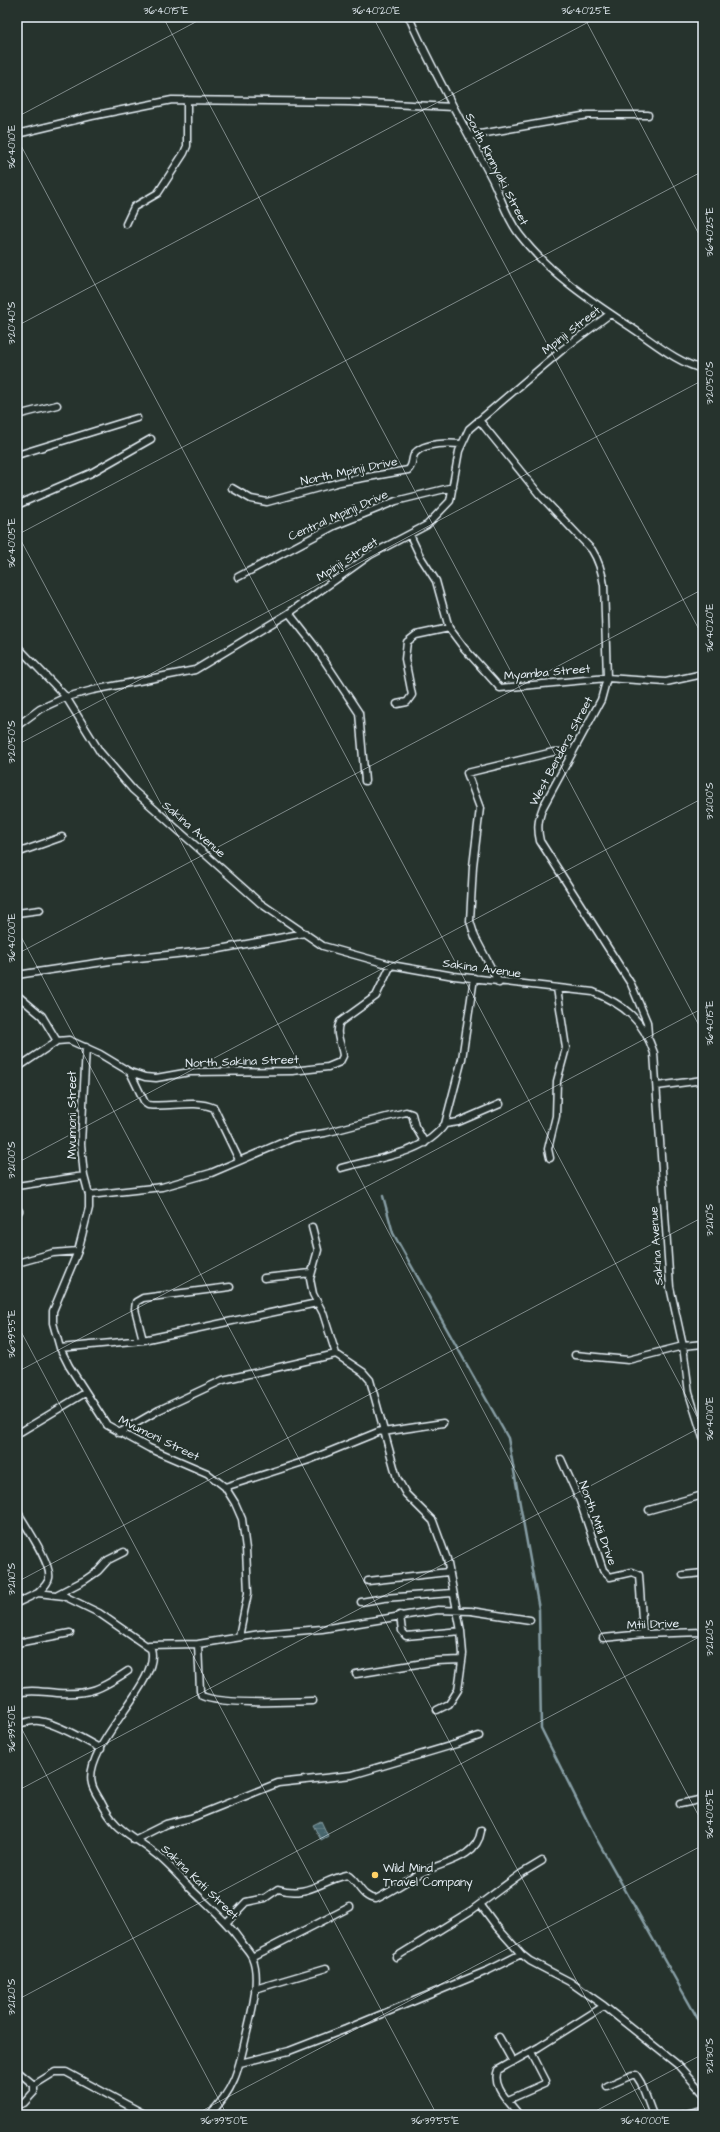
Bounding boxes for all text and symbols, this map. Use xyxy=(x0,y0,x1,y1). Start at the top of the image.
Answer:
text: 36°40'15"E xyxy=(144,4,189,18)
text: 36°40'20"E xyxy=(352,4,400,18)
text: 36°40'25"E xyxy=(561,4,611,18)
street label: South Kimnyaki Street xyxy=(460,110,532,229)
text: 36°40'10"E xyxy=(5,125,19,169)
text: 36°40'25"E xyxy=(703,207,717,257)
text: 3°20'40"S xyxy=(5,301,19,344)
street label: Mpinji Street xyxy=(538,302,604,359)
text: 3°20'50"S xyxy=(703,361,717,405)
street label: North Mpinji Drive xyxy=(299,453,400,490)
street label: Central Mpinji Drive xyxy=(286,486,391,545)
text: 36°40'05"E xyxy=(5,518,19,568)
street label: Mpinji Street xyxy=(313,533,381,586)
text: 36°40'20"E xyxy=(703,604,717,652)
street label: Myamba Street xyxy=(503,660,591,686)
street label: West Bendera Street xyxy=(525,693,598,809)
text: 3°20'50"S xyxy=(5,720,19,764)
text: 3°21'00"S xyxy=(703,782,717,820)
street label: Sakina Avenue xyxy=(158,797,229,862)
text: 36°40'00"E xyxy=(5,913,19,963)
street label: Sakina Avenue xyxy=(442,955,523,982)
text: 36°40'15"E xyxy=(703,1000,717,1045)
street label: North Sakina Street xyxy=(185,1051,299,1072)
street label: Mvumoni Street xyxy=(64,1071,81,1159)
text: 3°21'00"S xyxy=(5,1141,19,1179)
text: 3°21'10"S xyxy=(703,1203,717,1236)
street label: Sakina Avenue xyxy=(645,1206,668,1286)
text: 36°39'55"E xyxy=(5,1310,19,1358)
text: 36°40'10"E xyxy=(703,1397,717,1441)
street label: Mvumoni Street xyxy=(116,1412,202,1465)
street label: North Mtii Drive xyxy=(574,1479,621,1568)
text: 3°21'10"S xyxy=(5,1562,19,1595)
street label: Mtii Drive xyxy=(627,1615,680,1634)
text: 3°21'20"S xyxy=(703,1619,717,1656)
text: 36°39'50"E xyxy=(5,1705,19,1753)
text: 36°40'05"E xyxy=(703,1789,717,1839)
street label: Sakina Kati Street xyxy=(157,1841,242,1924)
place label: Wild Mind Travel Company xyxy=(383,1860,473,1892)
marker: Wild Mind Travel Company xyxy=(370,1870,380,1880)
text: 3°21'20"S xyxy=(5,1978,19,2015)
text: 3°21'30"S xyxy=(703,2037,717,2074)
text: 36°39'50"E xyxy=(200,2114,248,2128)
text: 36°39'55"E xyxy=(411,2114,459,2128)
text: 36°40'00"E xyxy=(620,2114,670,2128)

